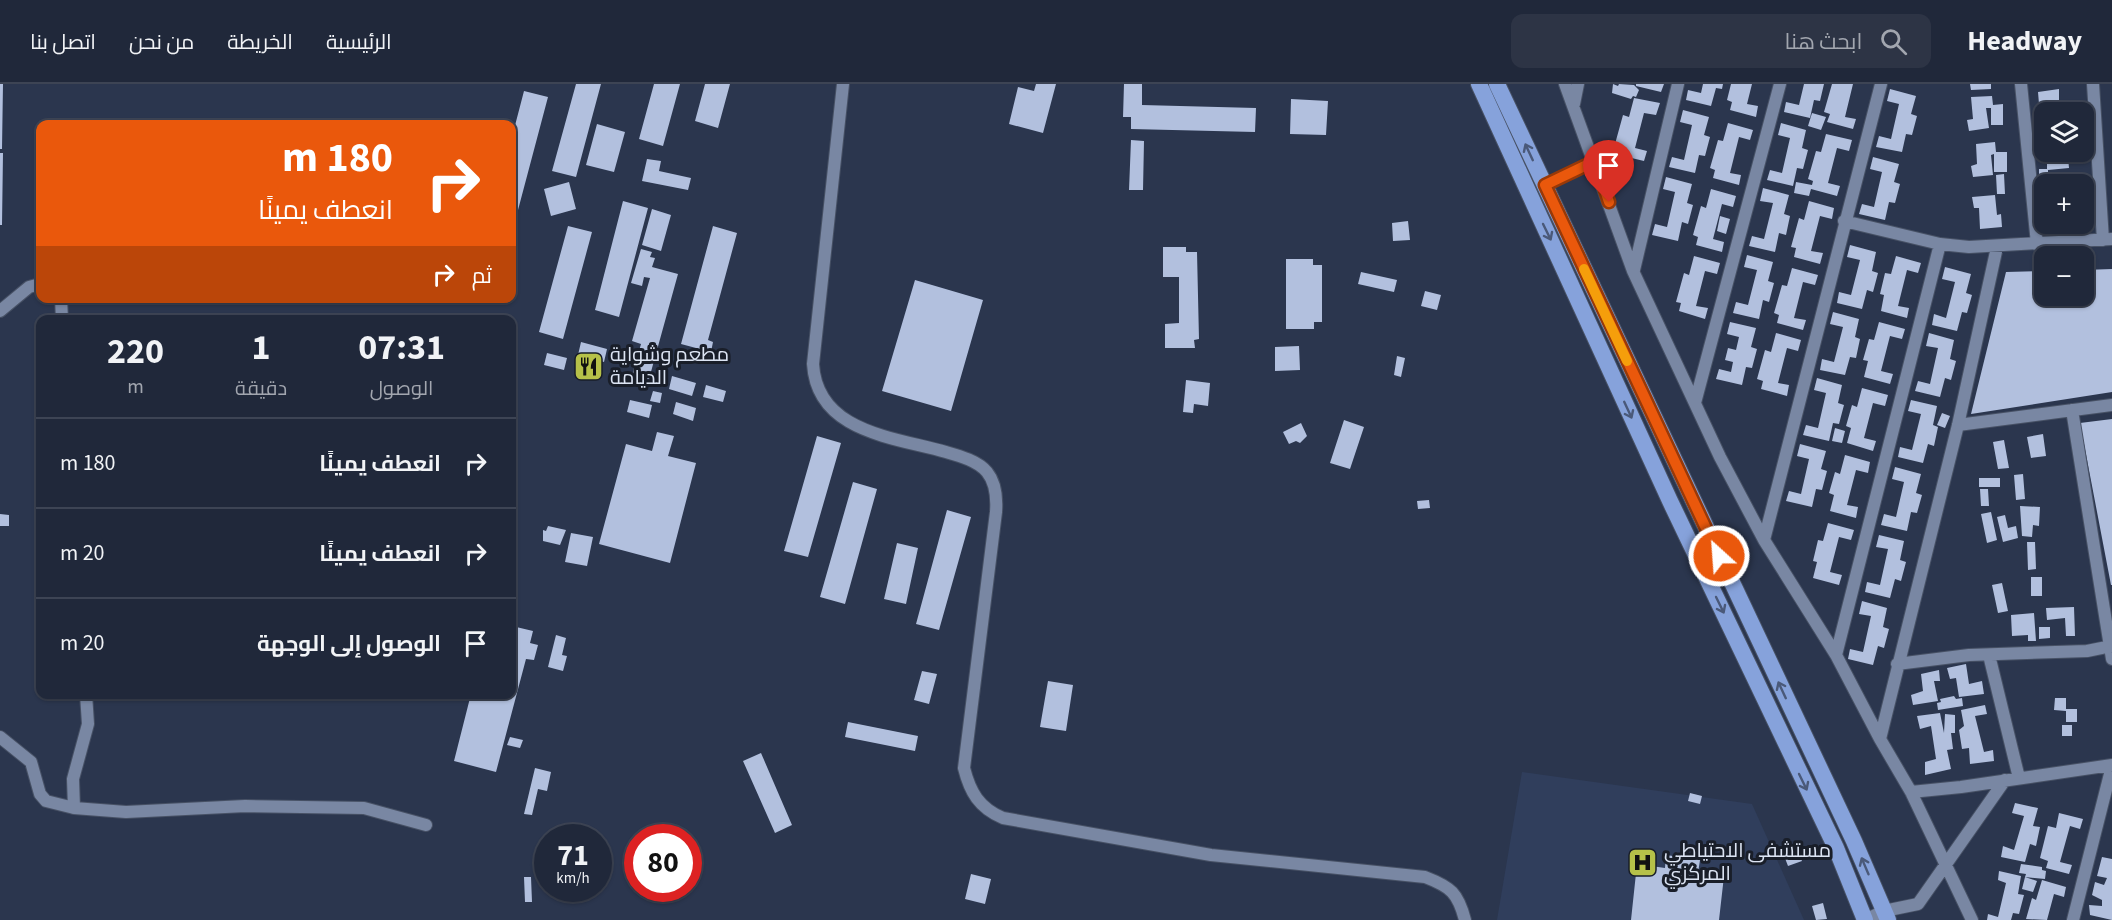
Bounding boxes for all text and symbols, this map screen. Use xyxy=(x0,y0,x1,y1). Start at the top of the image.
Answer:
search box xyxy=(1511,14,1931,68)
text: Headway xyxy=(1967,21,2082,61)
icon: search xyxy=(1877,25,1910,58)
text: ابحث هنا xyxy=(1784,26,1862,58)
text: اتصل بنا xyxy=(30,27,96,57)
text: من نحن xyxy=(129,27,194,57)
text: الخريطة xyxy=(227,27,293,57)
text: الرئيسية xyxy=(326,27,392,57)
map controls xyxy=(2034,102,2094,306)
button: layers xyxy=(2034,102,2094,162)
text: 180 m xyxy=(282,128,393,188)
pin xyxy=(1583,140,1634,202)
icon: right xyxy=(414,144,492,222)
one-way arrow xyxy=(1523,144,1535,162)
icon: arrive xyxy=(1592,149,1625,182)
button: + xyxy=(2034,174,2094,234)
text: انعطف يمينًا xyxy=(258,191,393,230)
one-way arrow xyxy=(1542,223,1554,241)
button: − xyxy=(2034,246,2094,306)
icon: right xyxy=(427,258,460,291)
text: ثم xyxy=(472,260,492,292)
text: 1 xyxy=(252,322,271,373)
text: 07:31 xyxy=(358,322,445,373)
text: 220 xyxy=(107,326,164,377)
place label: مطعم وشواية الديامة xyxy=(610,341,729,392)
restaurant icon: مطعم وشواية الديامة xyxy=(573,350,605,382)
text: m xyxy=(127,373,144,401)
text: دقيقة xyxy=(235,375,287,403)
text: الوصول xyxy=(370,375,433,403)
one-way arrow xyxy=(1623,400,1635,418)
text: 180 m xyxy=(60,447,115,479)
icon: right xyxy=(459,447,492,480)
text: انعطف يمينًا xyxy=(319,448,441,480)
position arrow xyxy=(1687,524,1751,588)
text: 20 m xyxy=(60,537,105,569)
icon: right xyxy=(459,537,492,570)
text: انعطف يمينًا xyxy=(319,538,441,570)
one-way arrow xyxy=(1715,596,1727,614)
text: 20 m xyxy=(60,627,105,659)
icon: arrive xyxy=(459,627,492,660)
text: الوصول إلى الوجهة xyxy=(257,628,441,660)
one-way arrow xyxy=(1776,681,1788,699)
one-way arrow xyxy=(1798,772,1810,790)
speed limit sign: 80 xyxy=(624,824,702,902)
text: 71 xyxy=(557,834,589,877)
place label: مستشفى الاحتياطي المركزي xyxy=(1664,837,1831,889)
hospital icon: مستشفى الاحتياطي المركزي xyxy=(1627,846,1659,878)
one-way arrow xyxy=(1859,858,1870,876)
text: km/h xyxy=(556,868,590,889)

